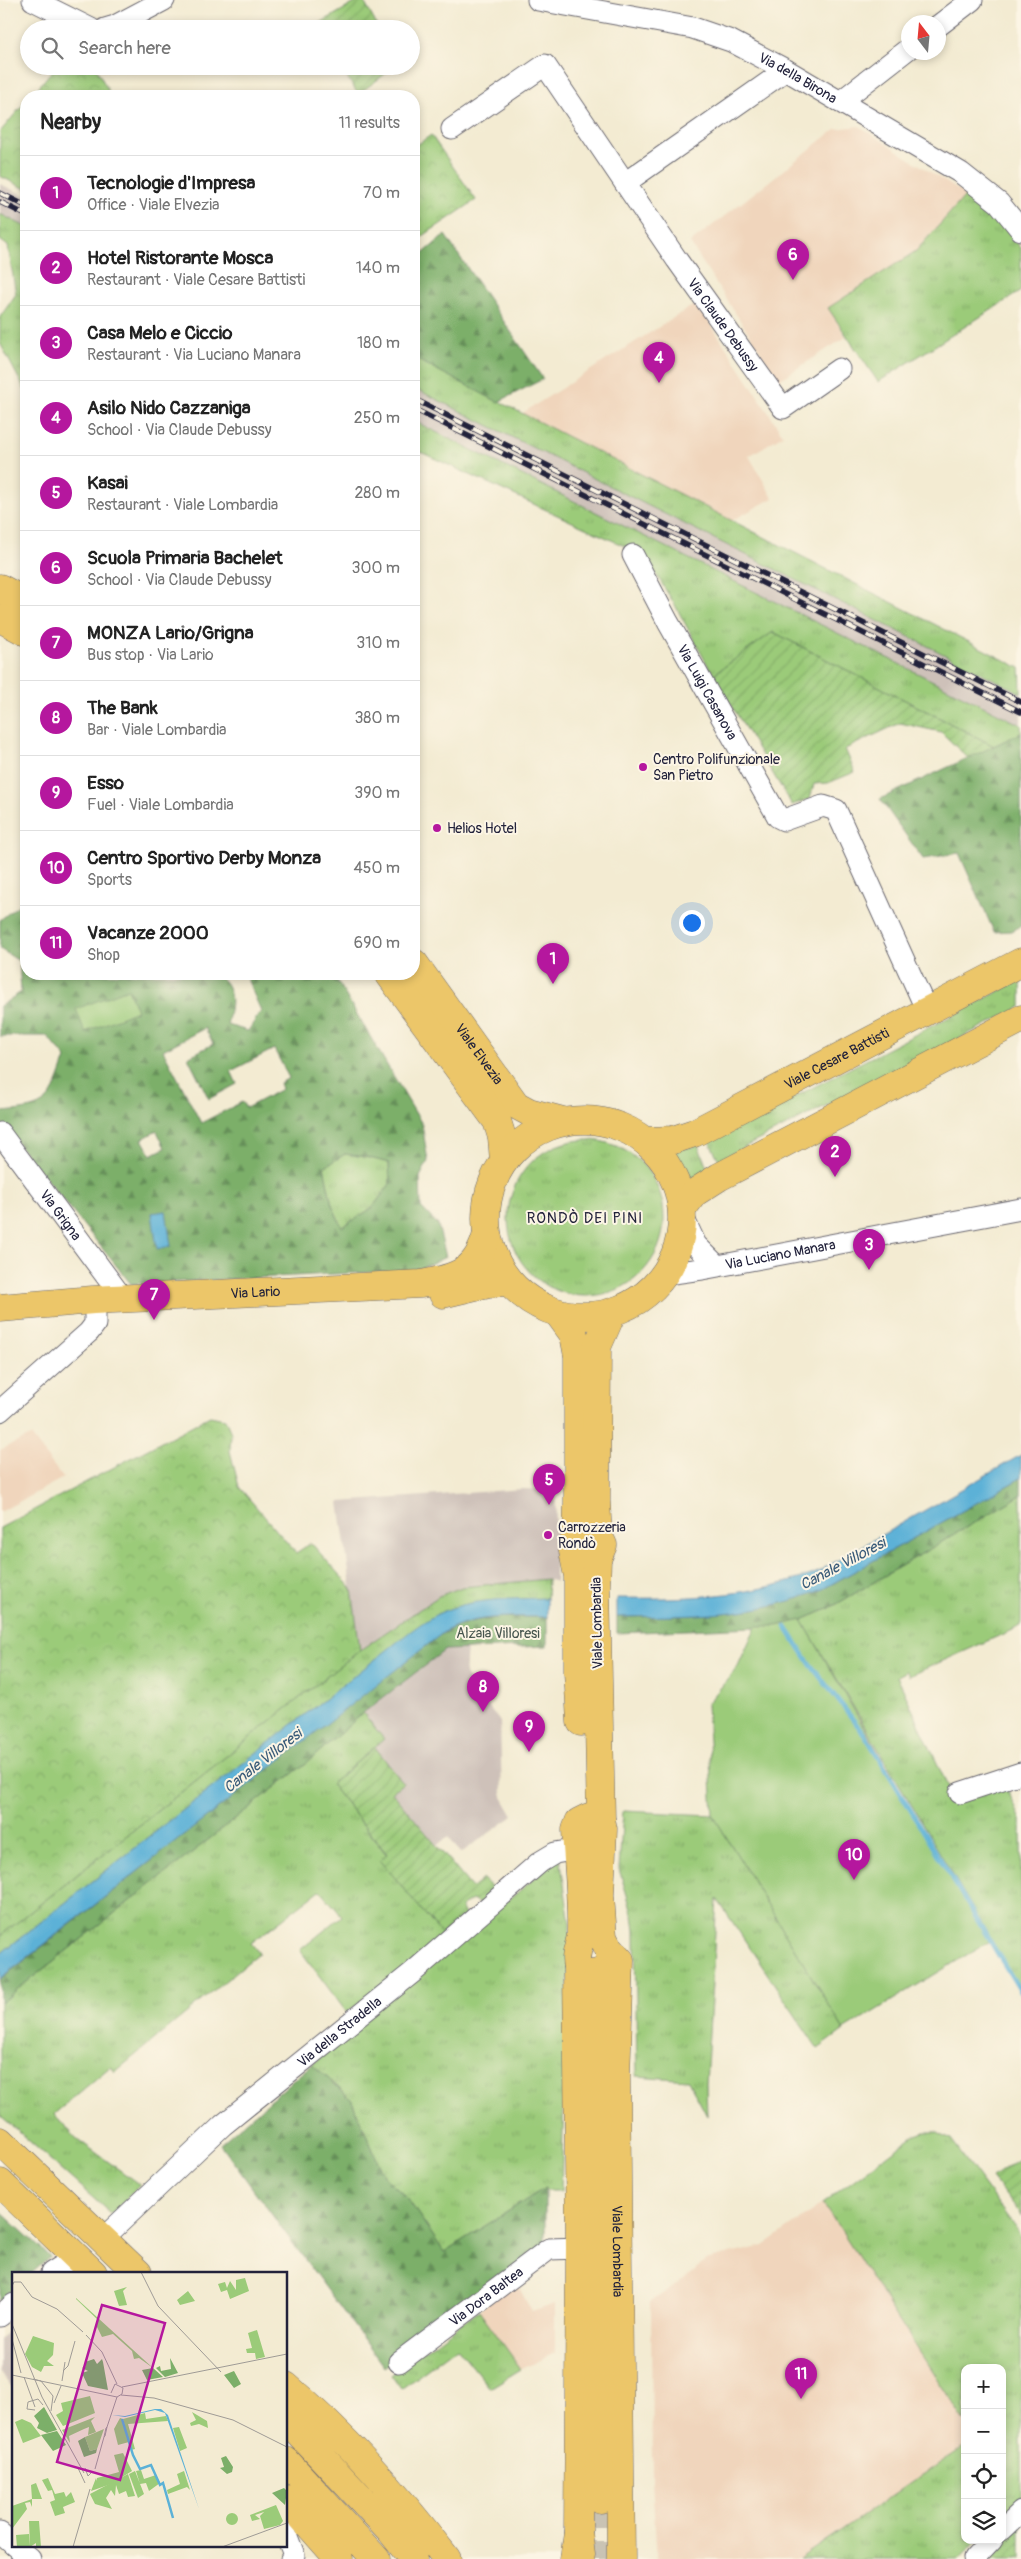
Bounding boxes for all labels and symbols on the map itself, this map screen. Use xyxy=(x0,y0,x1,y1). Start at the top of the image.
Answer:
north arrow xyxy=(901,15,946,60)
street label: Via della Birona xyxy=(756,49,840,107)
pin: 6 xyxy=(777,239,809,280)
street label: Via Claude Debussy xyxy=(684,275,763,375)
pin: 4 xyxy=(643,342,675,383)
street label: Via Luigi Casanova xyxy=(674,641,741,743)
place label: Centro Polifunzionale San Pietro xyxy=(653,751,780,784)
marker: Centro Polifunzionale San Pietro xyxy=(637,761,649,773)
place label: Helios Hotel xyxy=(447,820,517,837)
marker: Helios Hotel xyxy=(431,822,443,834)
your location xyxy=(679,910,705,936)
pin: 1 xyxy=(537,943,569,984)
street label: Viale Elvezia xyxy=(452,1020,507,1088)
street label: Viale Cesare Battisti xyxy=(781,1024,892,1093)
pin: 2 xyxy=(819,1136,851,1177)
street label: Via Grigna xyxy=(36,1186,85,1244)
district label: RONDÒ DEI PINI xyxy=(527,1208,643,1228)
pin: 3 xyxy=(853,1229,885,1270)
street label: Via Luciano Manara xyxy=(724,1236,837,1273)
pin: 7 xyxy=(138,1279,170,1320)
street label: Via Lario xyxy=(230,1282,281,1302)
pin: 5 xyxy=(533,1464,565,1505)
place label: Carrozzeria Rondò xyxy=(558,1519,626,1552)
marker: Carrozzeria Rondò xyxy=(542,1529,554,1541)
water label: Canale Villoresi xyxy=(797,1532,891,1594)
street label: Viale Lombardia xyxy=(588,1577,606,1669)
park label: Alzaia Villoresi xyxy=(456,1625,540,1642)
pin: 8 xyxy=(467,1671,499,1712)
pin: 9 xyxy=(513,1711,545,1752)
water label: Canale Villoresi xyxy=(220,1723,308,1797)
pin: 10 xyxy=(838,1839,870,1880)
street label: Via della Stradella xyxy=(294,1993,385,2070)
street label: Viale Lombardia xyxy=(609,2205,627,2297)
street label: Via Dora Baltea xyxy=(446,2263,526,2330)
inset map xyxy=(12,2272,288,2546)
pin: 11 xyxy=(785,2358,817,2399)

